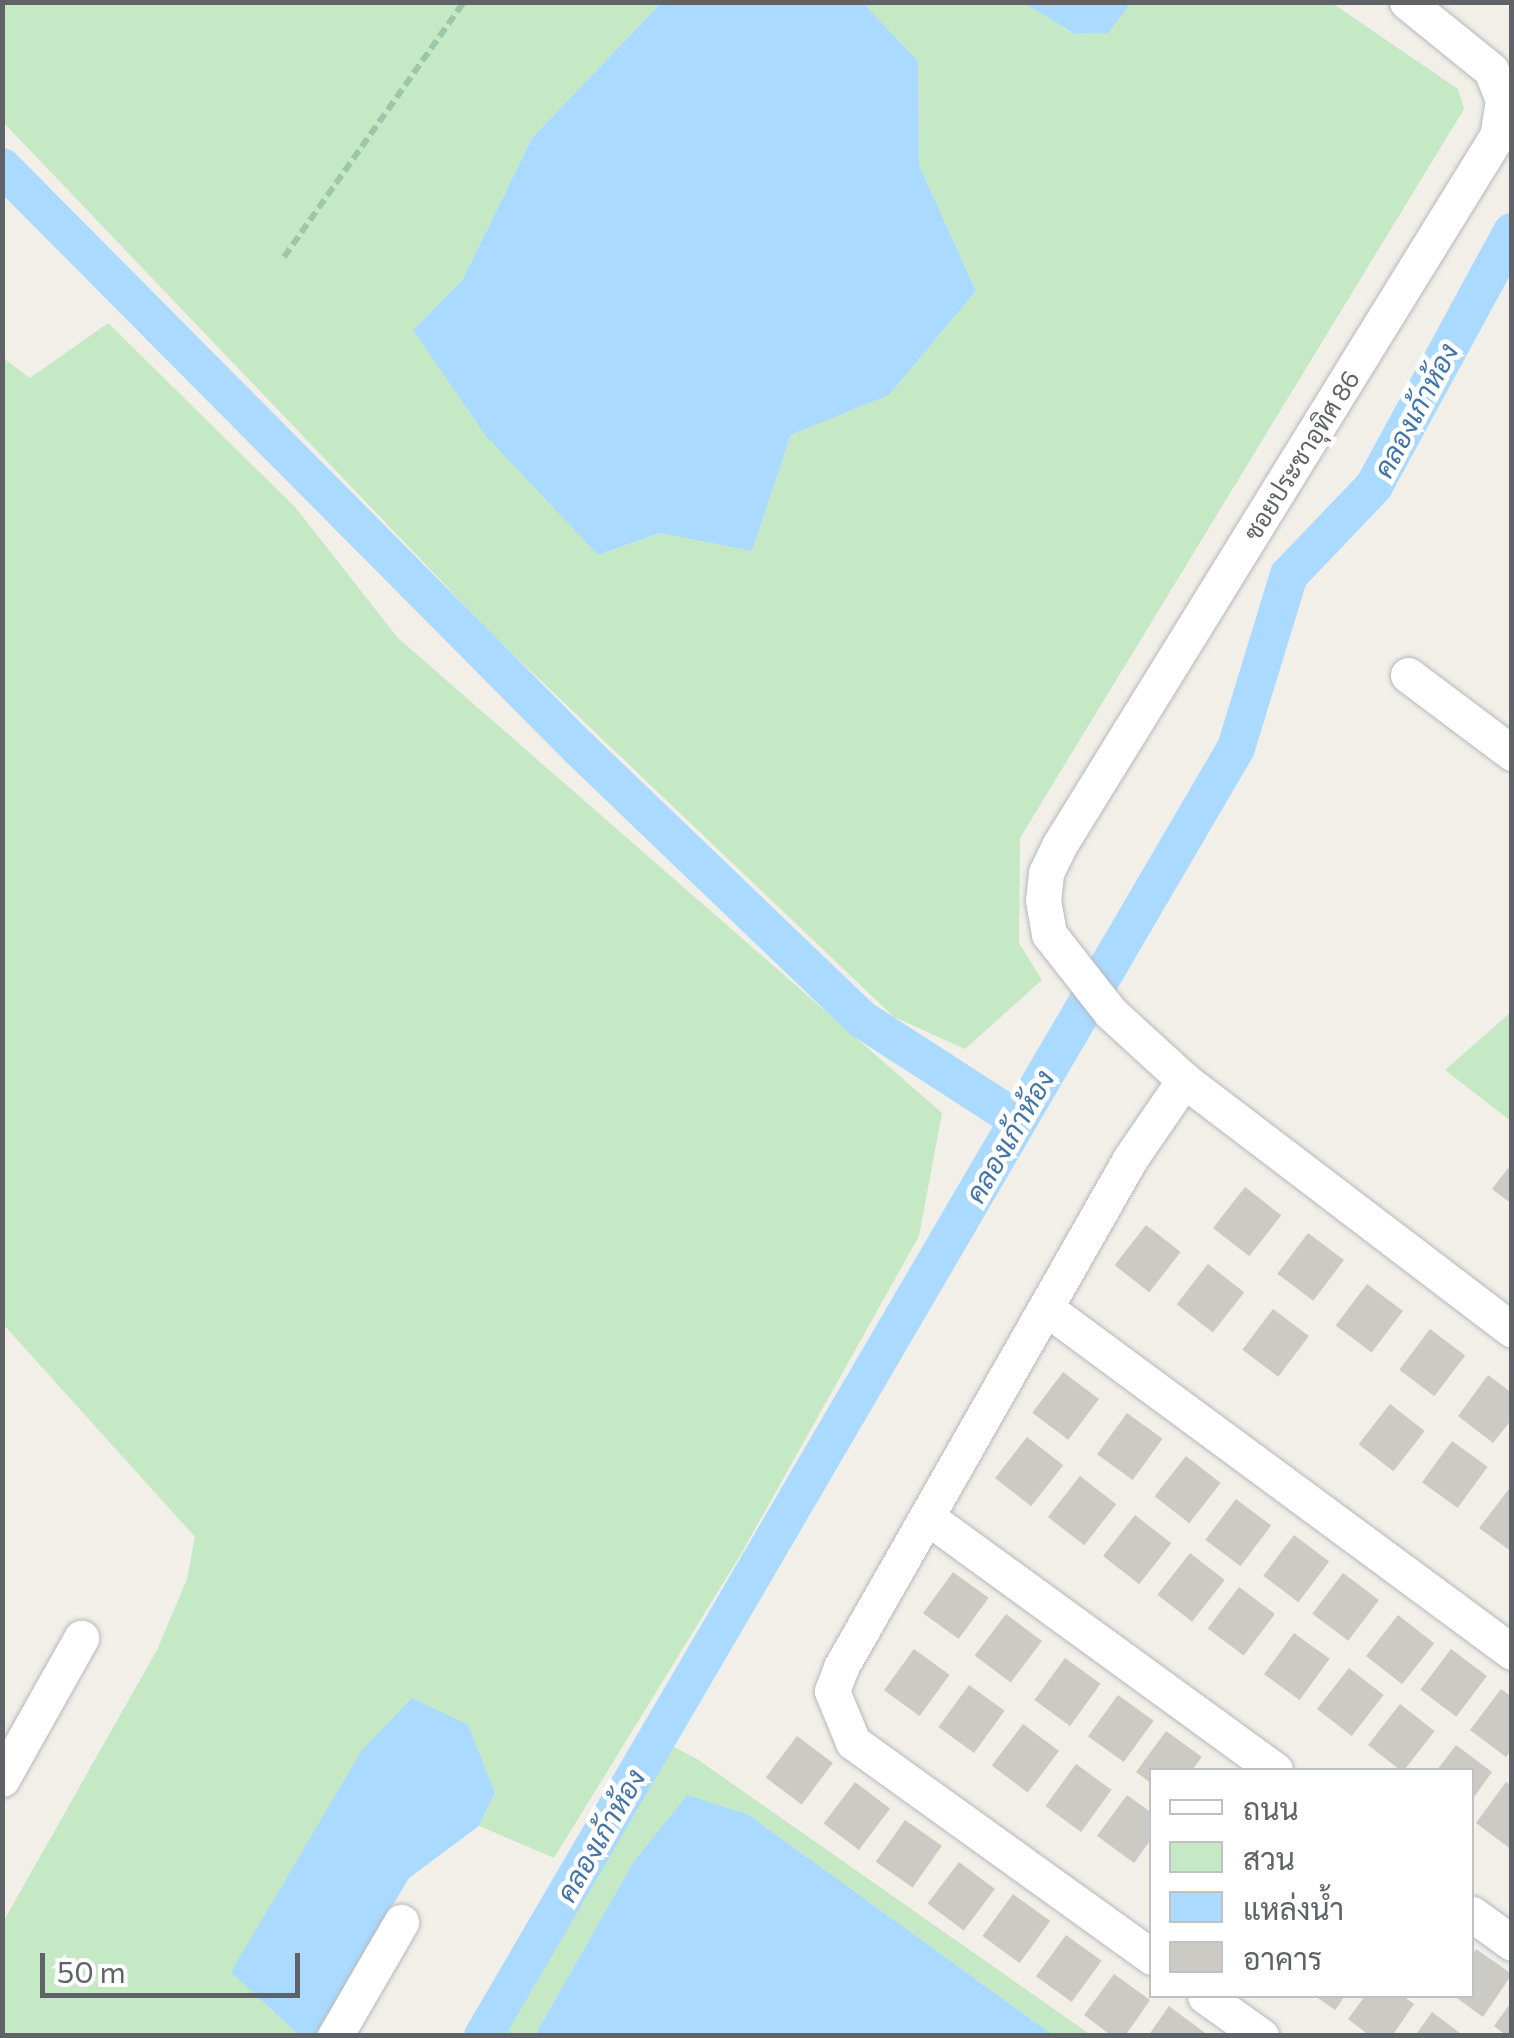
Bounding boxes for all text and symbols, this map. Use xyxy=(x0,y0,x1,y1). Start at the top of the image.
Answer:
water label: คลองเก้าห้อง xyxy=(1366,337,1464,483)
street label: ซอยประชาอุทิศ 86 xyxy=(1237,364,1365,546)
water label: คลองเก้าห้อง xyxy=(958,1064,1060,1208)
water label: คลองเก้าห้อง xyxy=(549,1763,651,1907)
legend xyxy=(1149,1768,1474,1998)
text: ถนน xyxy=(1243,1789,1299,1826)
text: สวน xyxy=(1243,1839,1295,1876)
text: แหล่งน้ำ xyxy=(1243,1889,1344,1926)
scale bar xyxy=(45,1933,305,1995)
text: อาคาร xyxy=(1243,1939,1322,1976)
text: 50 m xyxy=(57,1952,126,1989)

